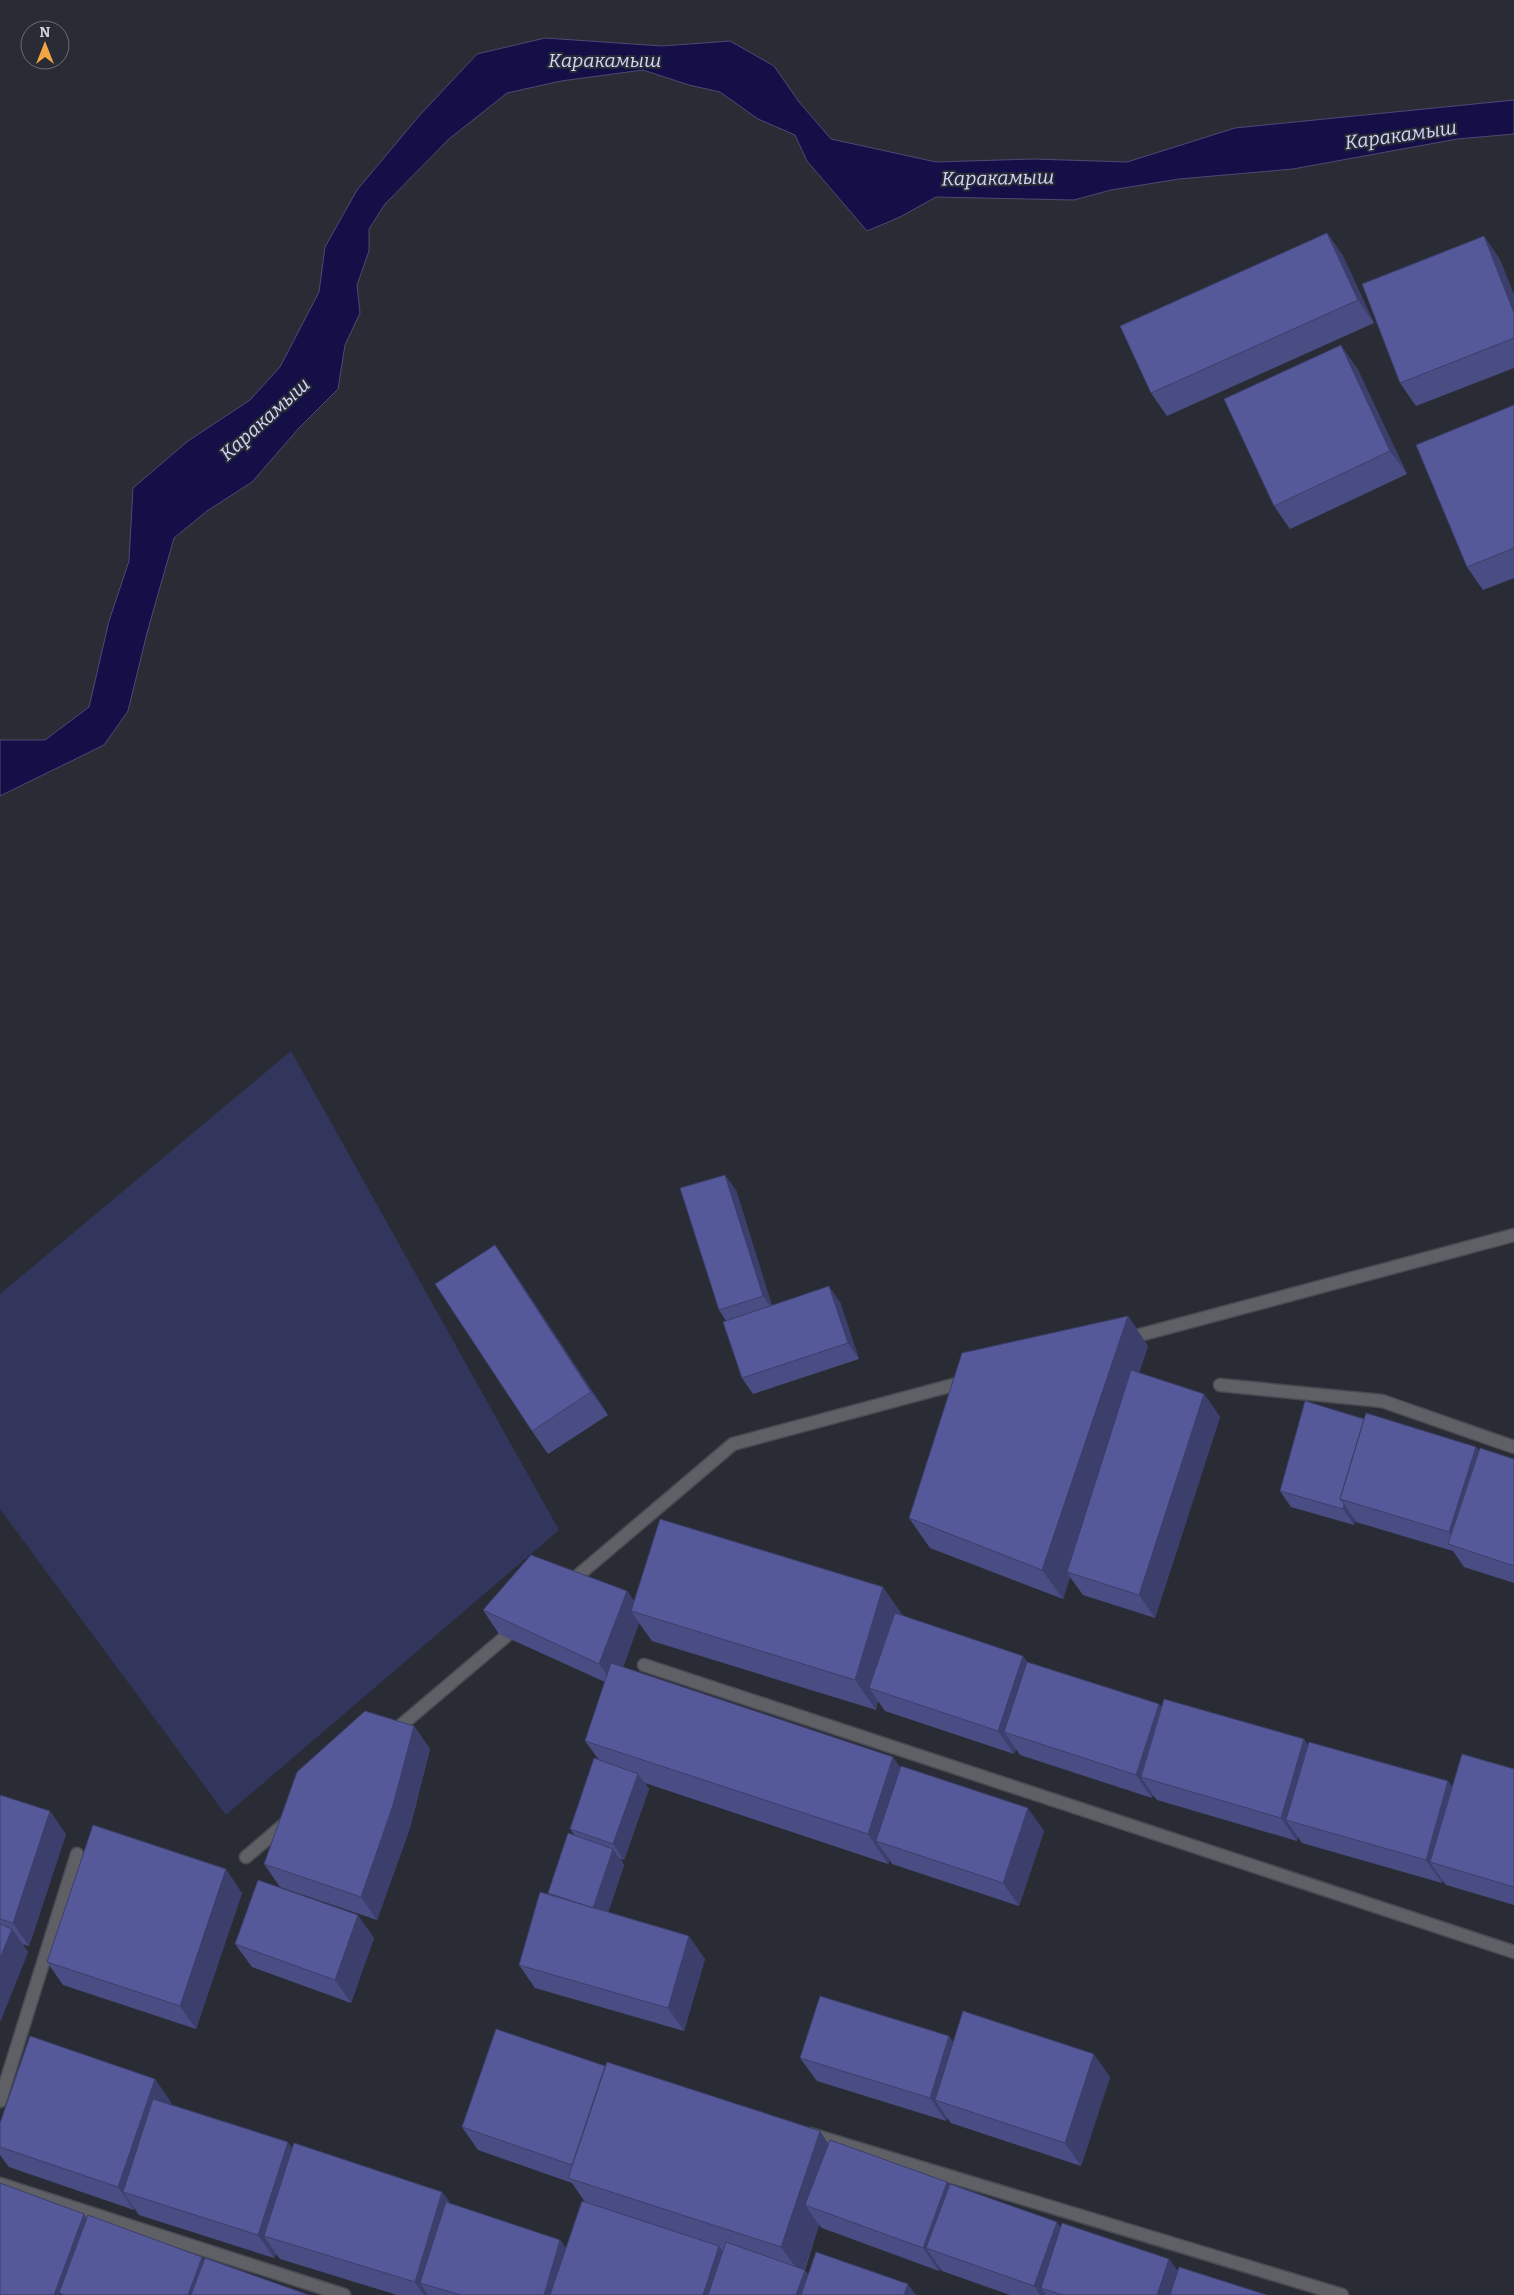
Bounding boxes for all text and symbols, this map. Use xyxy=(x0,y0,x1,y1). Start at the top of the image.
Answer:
north arrow xyxy=(20,20,70,70)
text: N xyxy=(40,24,51,41)
water label: Каракамыш xyxy=(548,49,662,72)
water label: Каракамыш xyxy=(1343,116,1459,154)
water label: Каракамыш xyxy=(941,166,1055,190)
water label: Каракамыш xyxy=(215,373,315,465)

